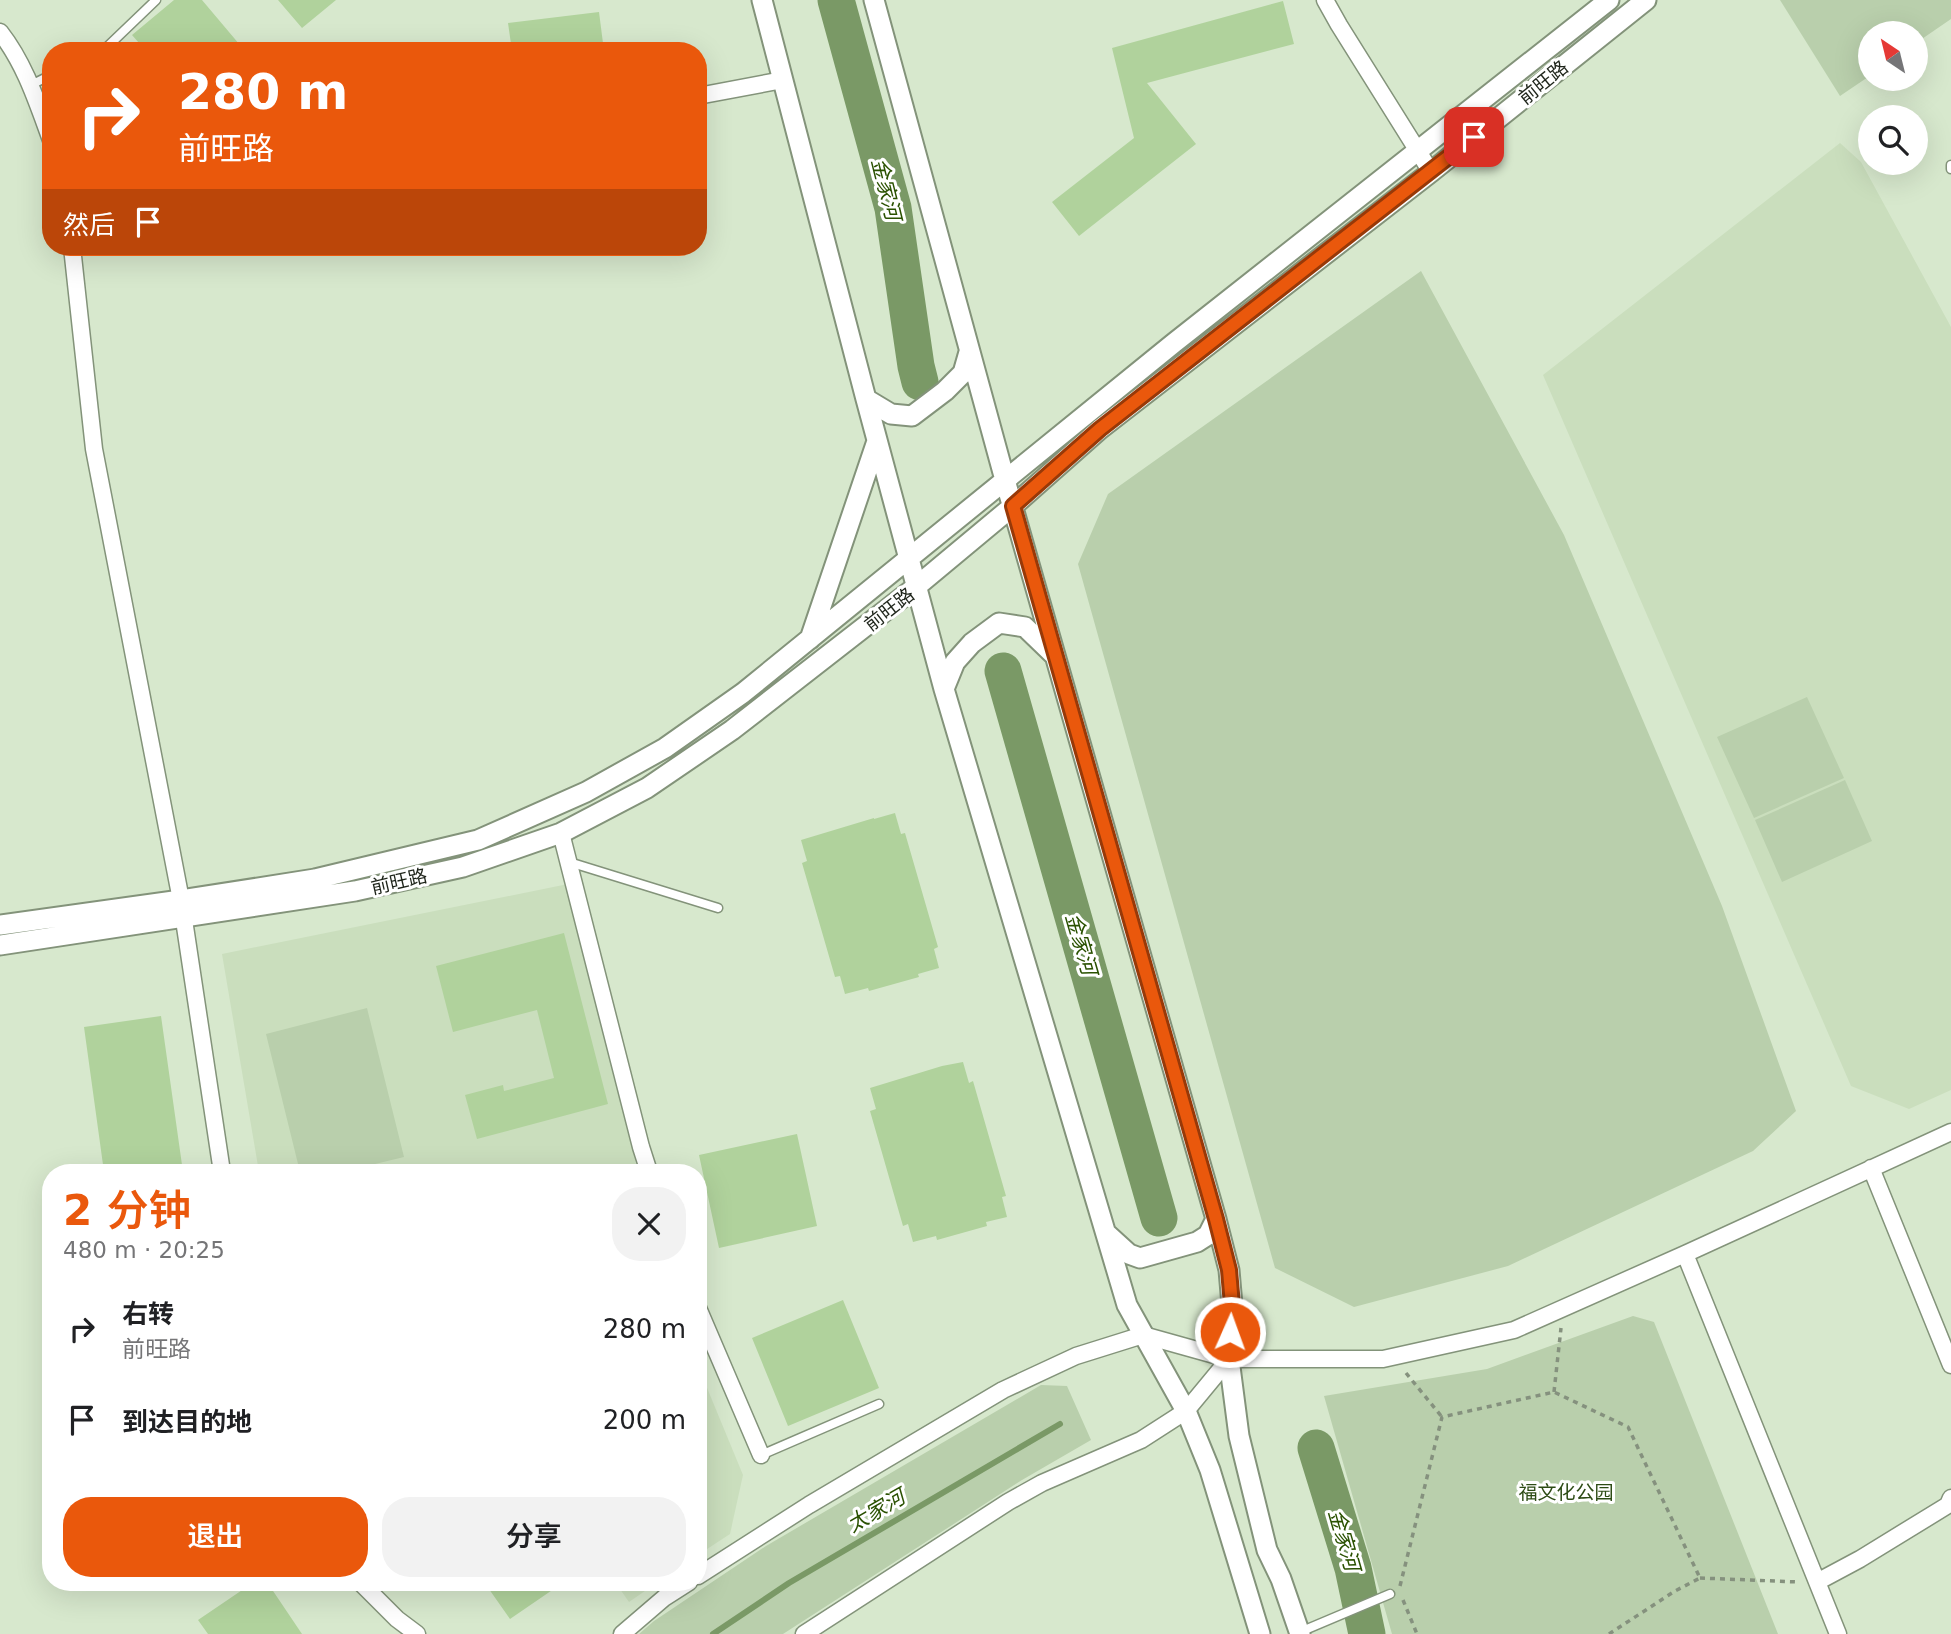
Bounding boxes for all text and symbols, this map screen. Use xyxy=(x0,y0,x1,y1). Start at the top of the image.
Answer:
north arrow xyxy=(1858,21,1928,91)
map controls xyxy=(1858,21,1928,175)
street label: 前旺路 xyxy=(1514,56,1572,108)
text: 280 m xyxy=(178,64,348,121)
icon: right xyxy=(63,70,154,161)
button: search xyxy=(1858,105,1928,175)
pin xyxy=(1444,107,1504,167)
icon: arrive xyxy=(1455,118,1493,156)
text: 前旺路 xyxy=(178,130,274,168)
water label: 金家河 xyxy=(867,156,906,226)
icon: arrive xyxy=(129,203,167,241)
text: 然后 xyxy=(63,210,115,240)
street label: 前旺路 xyxy=(860,583,918,635)
street label: 前旺路 xyxy=(369,864,429,898)
water label: 金家河 xyxy=(1061,910,1102,981)
text: 2 分钟 xyxy=(63,1186,191,1235)
button: close xyxy=(612,1187,686,1261)
text: 480 m · 20:25 xyxy=(63,1237,225,1263)
position arrow xyxy=(1193,1295,1267,1369)
text: 右转 xyxy=(122,1299,174,1329)
icon: right xyxy=(63,1310,101,1348)
text: 280 m xyxy=(603,1314,686,1344)
text: 前旺路 xyxy=(122,1336,191,1362)
icon: arrive xyxy=(63,1401,101,1439)
text: 200 m xyxy=(603,1405,686,1435)
text: 到达目的地 xyxy=(122,1407,252,1437)
park label: 福文化公园 xyxy=(1518,1481,1614,1503)
water label: 太家河 xyxy=(843,1483,913,1537)
button: 退出 xyxy=(63,1497,368,1577)
button: 分享 xyxy=(382,1497,686,1577)
water label: 金家河 xyxy=(1324,1506,1365,1577)

